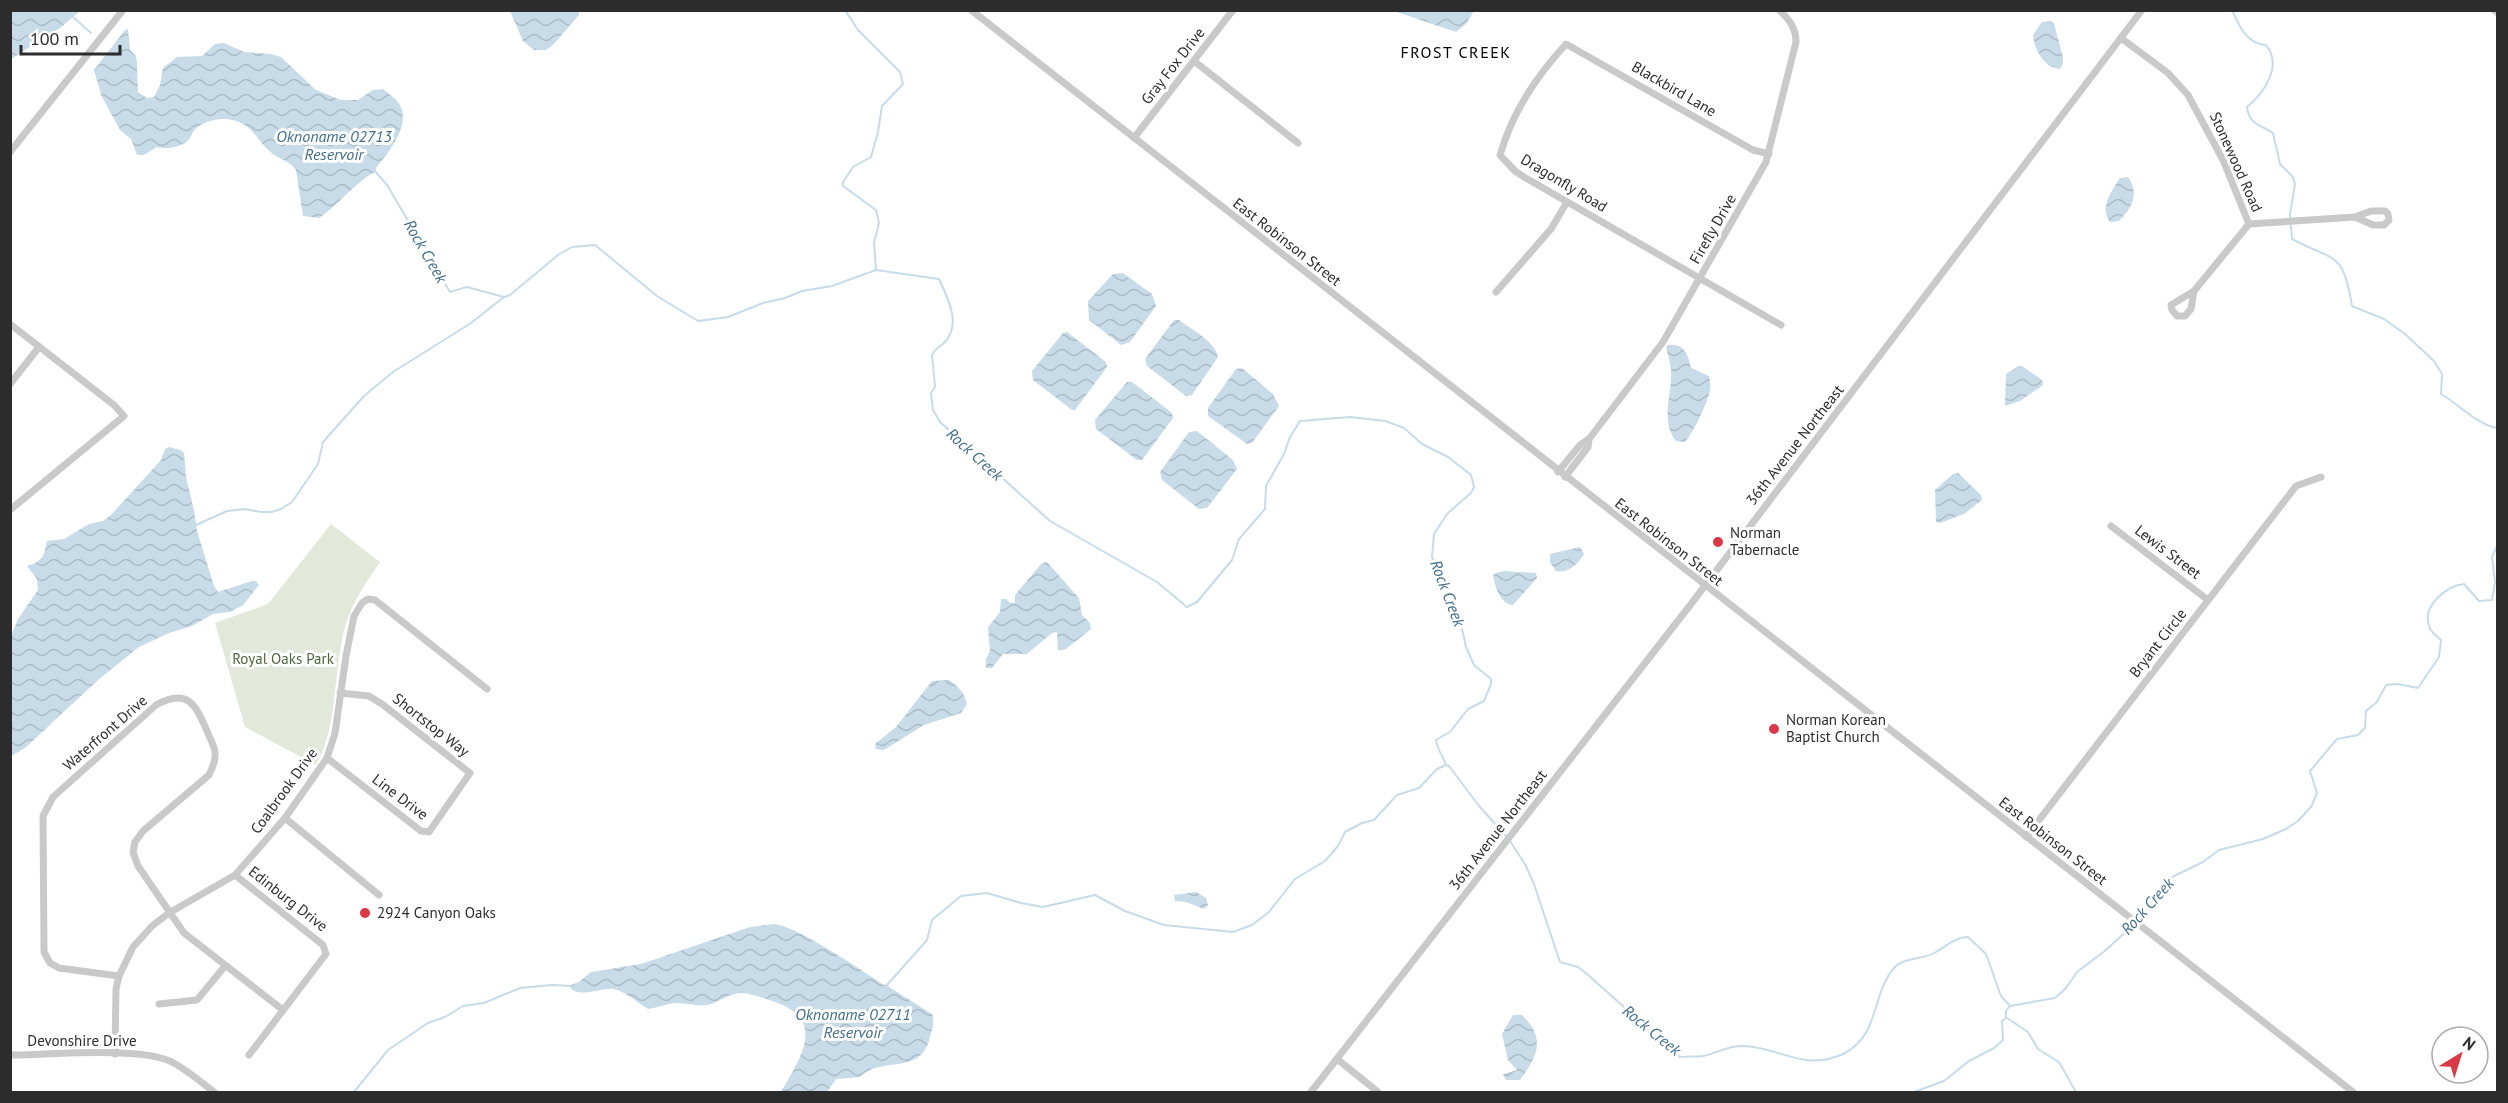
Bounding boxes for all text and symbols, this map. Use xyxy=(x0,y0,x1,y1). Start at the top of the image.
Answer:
scale bar xyxy=(21,18,120,56)
street label: Gray Fox Drive xyxy=(1137,23,1209,108)
text: 100 m xyxy=(30,27,79,50)
district label: FROST CREEK xyxy=(1400,42,1512,62)
street label: Blackbird Lane xyxy=(1629,57,1720,120)
street label: Stonewood Road xyxy=(2206,109,2267,215)
water label: Oknoname 02713 Reservoir xyxy=(276,126,392,164)
street label: Dragonfly Road xyxy=(1518,149,1611,216)
street label: Firefly Drive xyxy=(1685,191,1740,267)
street label: East Robinson Street xyxy=(1229,193,1345,290)
water label: Rock Creek xyxy=(400,216,452,287)
street label: 36th Avenue Northeast xyxy=(1742,381,1847,509)
water label: Rock Creek xyxy=(942,423,1008,485)
street label: East Robinson Street xyxy=(1611,493,1727,590)
street label: Lewis Street xyxy=(2131,521,2205,583)
place label: Norman Tabernacle xyxy=(1730,523,1799,559)
marker: Norman Tabernacle xyxy=(1711,535,1725,549)
water label: Rock Creek xyxy=(1426,557,1470,630)
street label: Bryant Circle xyxy=(2125,605,2190,681)
park label: Royal Oaks Park xyxy=(232,649,335,668)
street label: Shortstop Way xyxy=(389,689,473,760)
street label: Waterfront Drive xyxy=(59,691,151,774)
place label: Norman Korean Baptist Church xyxy=(1786,710,1886,746)
marker: Norman Korean Baptist Church xyxy=(1767,722,1781,736)
street label: Coalbrook Drive xyxy=(246,744,321,837)
street label: 36th Avenue Northeast xyxy=(1445,766,1550,894)
street label: Line Drive xyxy=(369,769,432,824)
street label: East Robinson Street xyxy=(1995,792,2111,889)
street label: Edinburg Drive xyxy=(245,862,332,935)
water label: Rock Creek xyxy=(2116,873,2178,939)
place label: 2924 Canyon Oaks xyxy=(377,903,496,922)
marker: 2924 Canyon Oaks xyxy=(358,906,372,920)
water label: Rock Creek xyxy=(1619,1000,1686,1060)
water label: Oknoname 02711 Reservoir xyxy=(795,1004,911,1042)
north arrow xyxy=(2430,1025,2490,1085)
street label: Devonshire Drive xyxy=(27,1031,137,1050)
text: N xyxy=(2459,1032,2480,1054)

